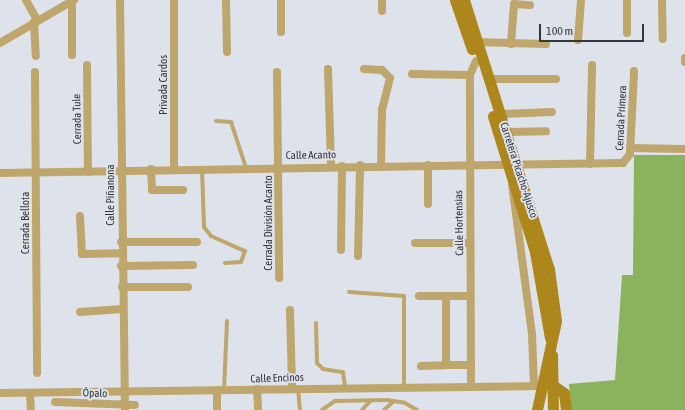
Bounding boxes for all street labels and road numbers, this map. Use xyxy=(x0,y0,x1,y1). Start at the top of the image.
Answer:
street label: Privada Cardos xyxy=(156,55,170,115)
street label: Cerrada Primera xyxy=(613,85,629,151)
street label: Cerrada Tule xyxy=(70,94,84,144)
street label: Carretera Picacho-Ajusco xyxy=(497,120,541,220)
street label: Calle Acanto xyxy=(286,148,336,162)
street label: Calle Piñanona xyxy=(103,164,117,226)
street label: Cerrada División Acanto xyxy=(261,175,275,271)
street label: Calle Hortensias xyxy=(452,190,466,256)
street label: Cerrada Bellota xyxy=(18,192,32,254)
street label: Calle Encinos xyxy=(250,370,304,386)
street label: Ópalo xyxy=(82,386,108,400)

